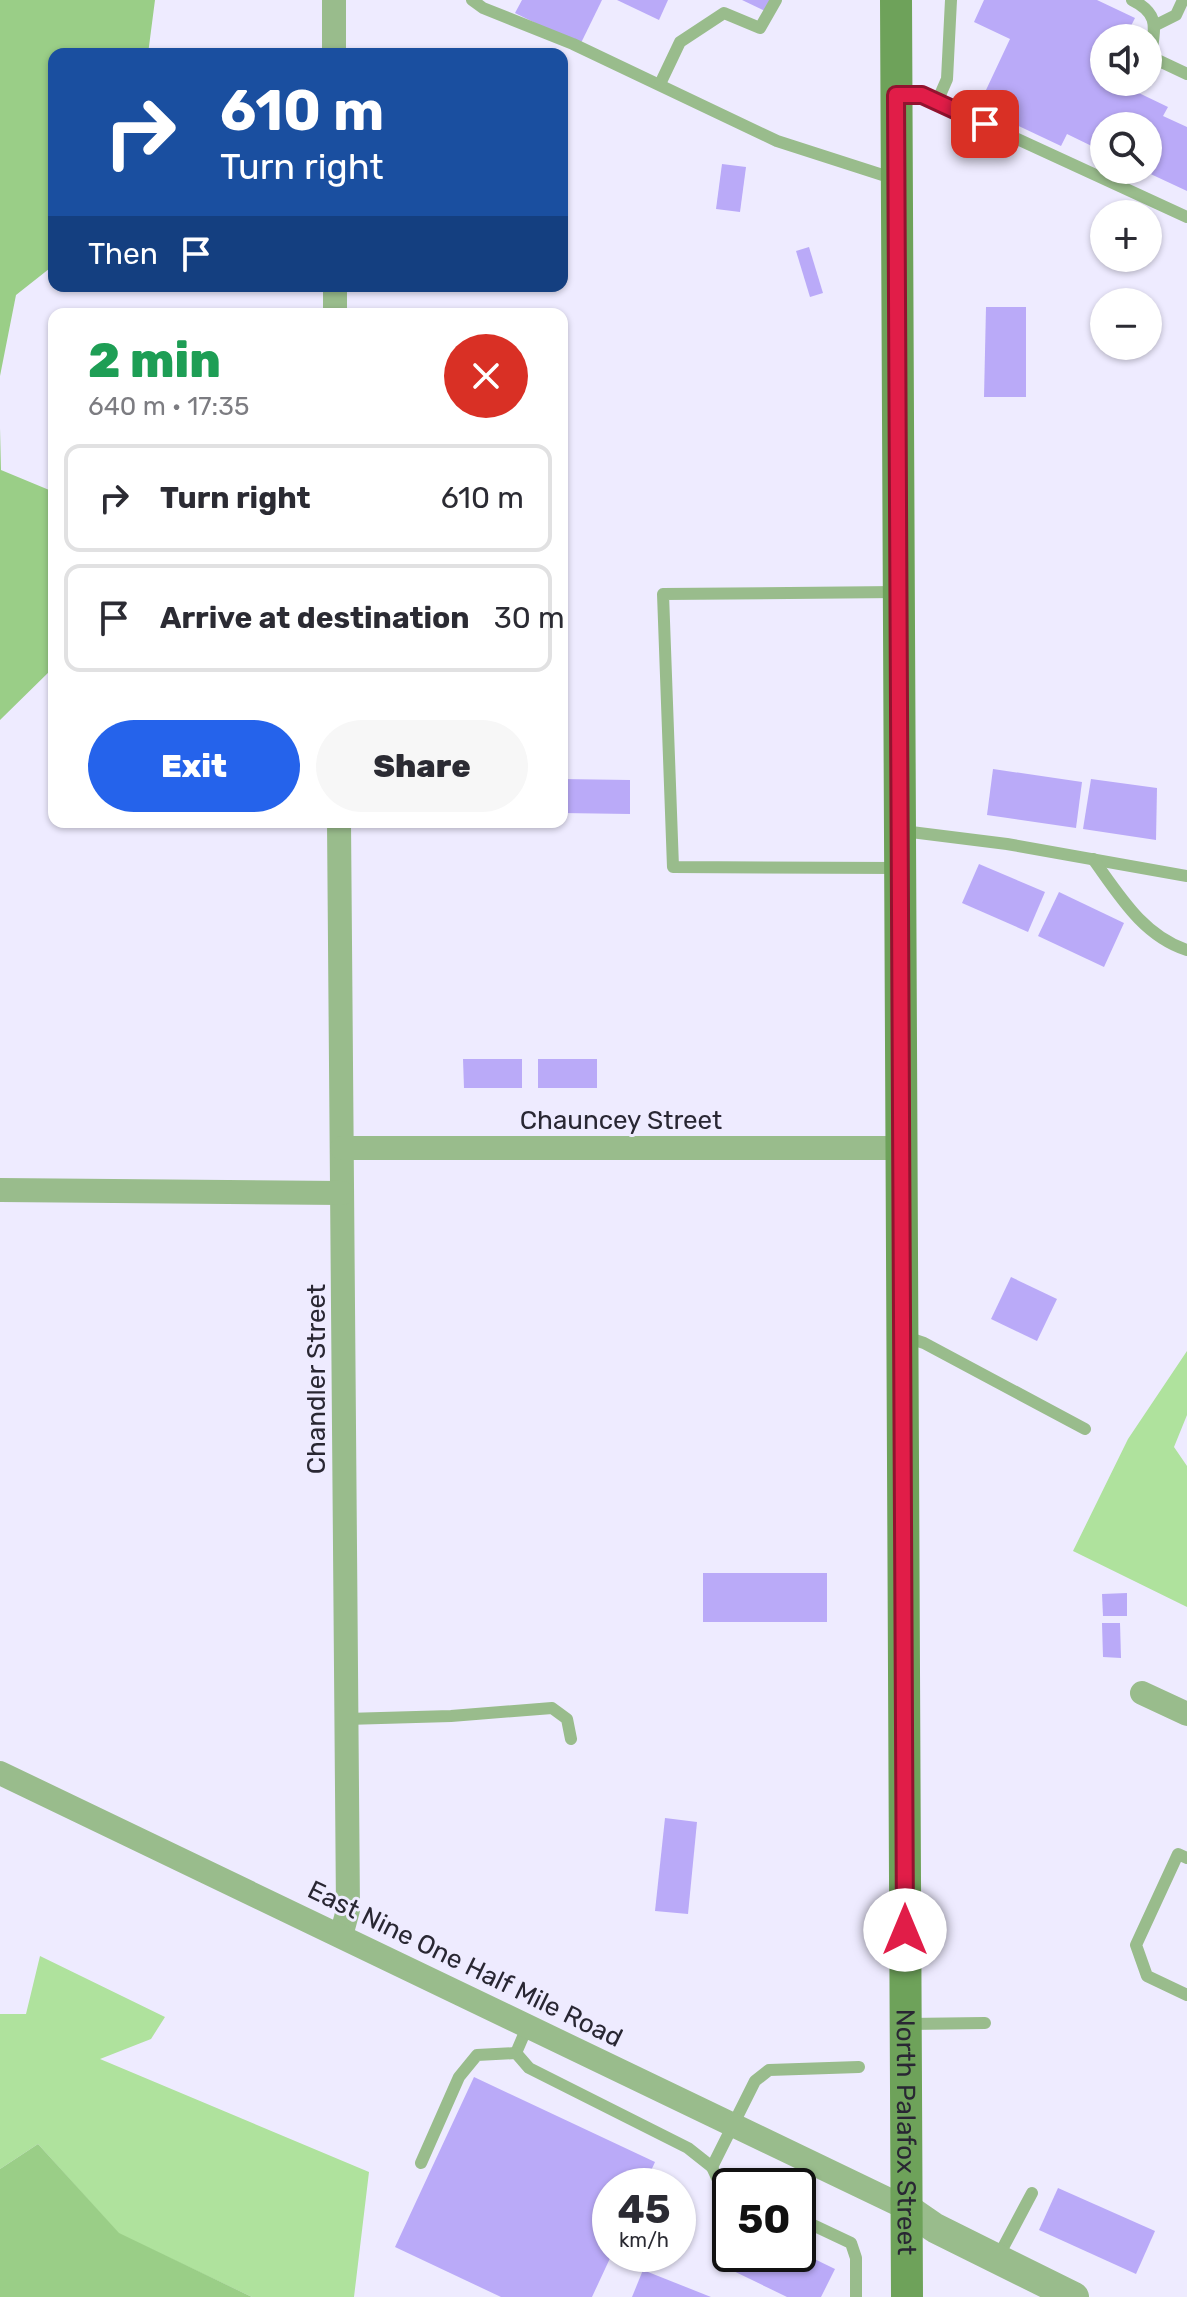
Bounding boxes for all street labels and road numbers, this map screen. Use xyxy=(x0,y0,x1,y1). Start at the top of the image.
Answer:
street label: Chauncey Street xyxy=(520,1105,722,1136)
street label: Chandler Street xyxy=(301,1284,332,1474)
street label: East Nine One Half Mile Road xyxy=(303,1874,627,2054)
street label: North Palafox Street xyxy=(890,2009,922,2255)

